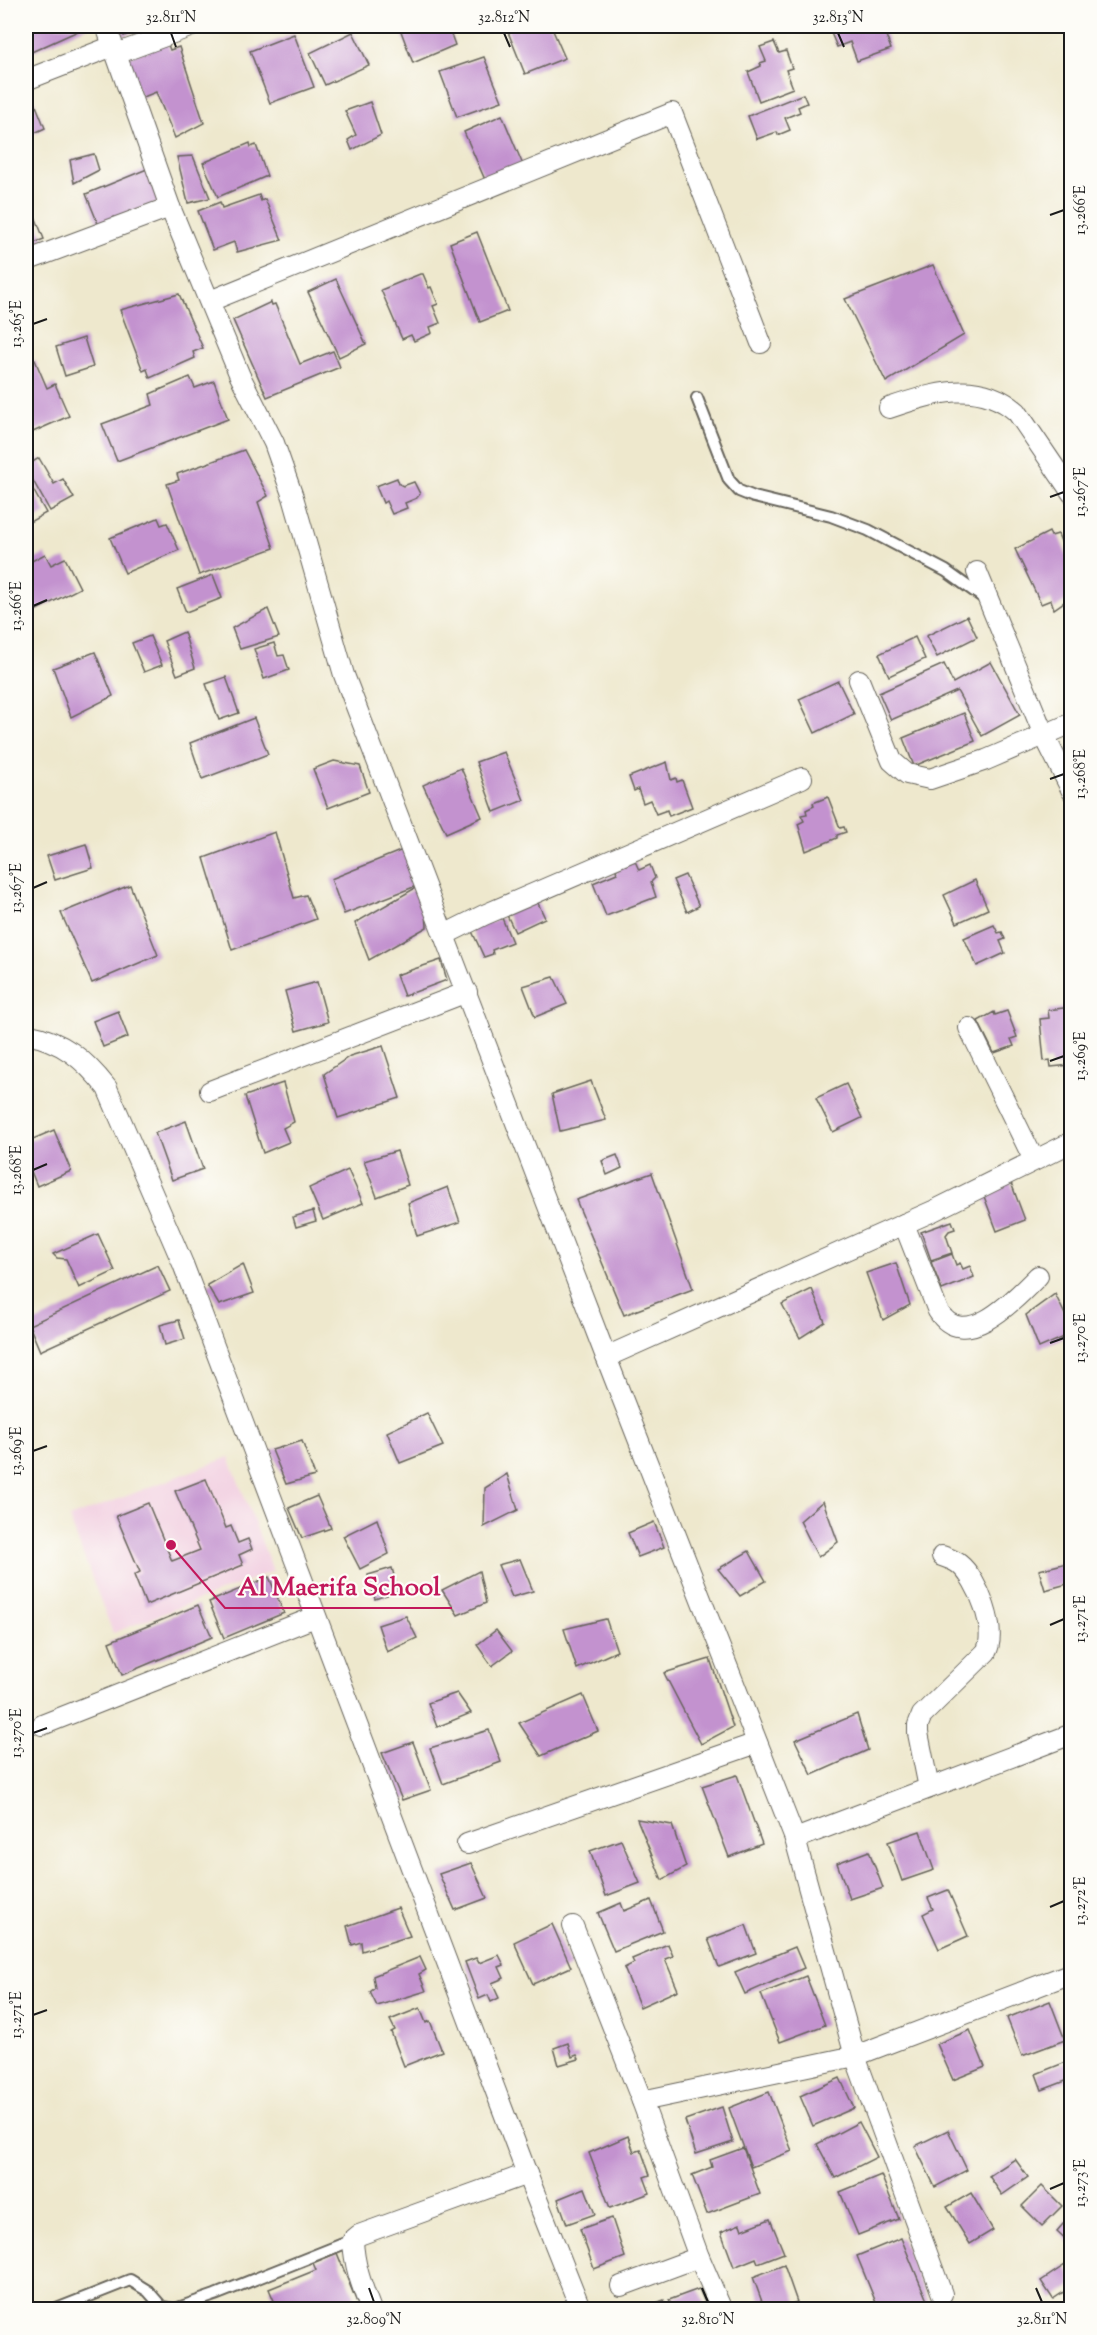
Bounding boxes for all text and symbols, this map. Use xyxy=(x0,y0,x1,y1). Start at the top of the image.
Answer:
text: 32.811°N xyxy=(146,8,196,29)
text: 32.812°N xyxy=(478,8,530,29)
text: 32.813°N xyxy=(812,8,864,29)
text: 13.266°E xyxy=(1071,185,1092,235)
text: 13.265°E xyxy=(7,300,28,348)
text: 13.267°E xyxy=(1071,467,1092,517)
text: 13.266°E xyxy=(7,581,28,631)
text: 13.268°E xyxy=(1071,749,1092,799)
text: 13.267°E xyxy=(7,863,28,913)
text: 13.269°E xyxy=(1071,1031,1092,1081)
text: 13.268°E xyxy=(7,1145,28,1195)
text: 13.270°E xyxy=(1071,1313,1092,1363)
text: 13.269°E xyxy=(7,1426,28,1476)
callout: Al Maerifa School xyxy=(225,1564,452,1608)
text: Al Maerifa School xyxy=(238,1570,441,1607)
text: 13.271°E xyxy=(1071,1595,1092,1643)
text: 13.270°E xyxy=(7,1708,28,1758)
text: 13.272°E xyxy=(1071,1877,1092,1926)
text: 13.271°E xyxy=(7,1991,28,2039)
text: 13.273°E xyxy=(1071,2159,1092,2207)
text: 32.809°N xyxy=(346,2310,402,2331)
text: 32.810°N xyxy=(682,2310,734,2331)
text: 32.811°N xyxy=(1017,2310,1067,2331)

